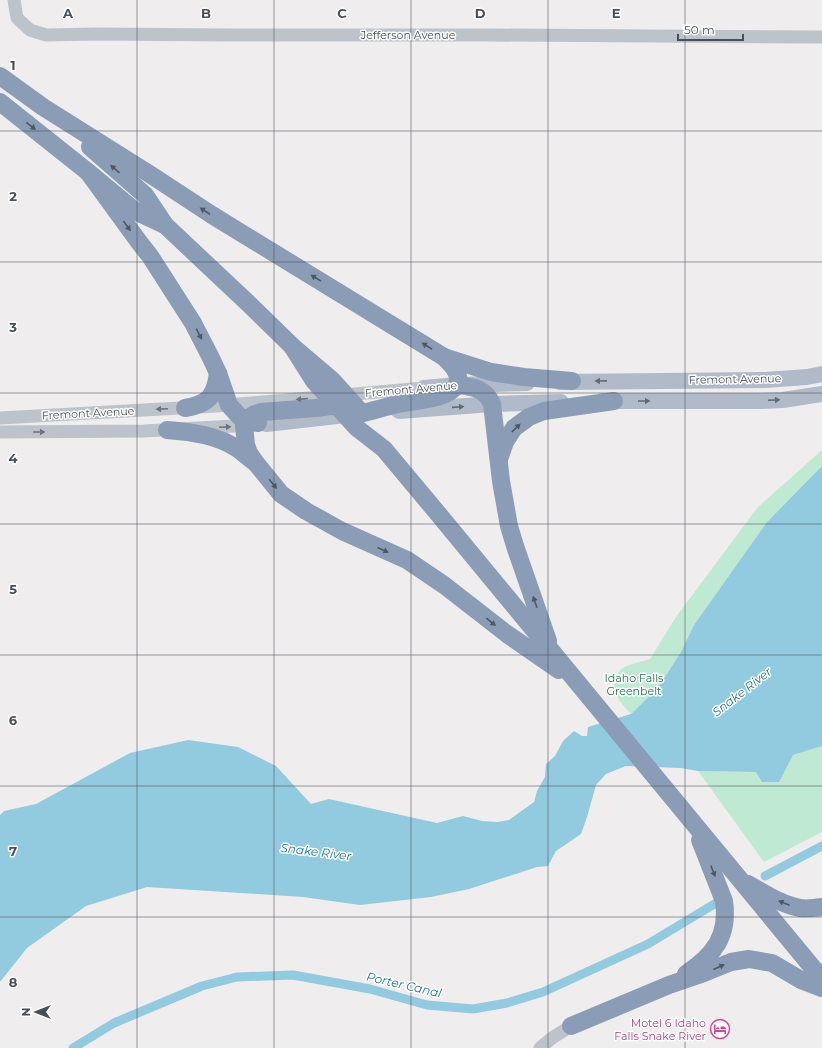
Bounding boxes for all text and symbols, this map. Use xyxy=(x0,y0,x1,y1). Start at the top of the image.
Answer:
text: A xyxy=(62,5,74,21)
text: B xyxy=(201,5,211,21)
text: C xyxy=(337,5,347,21)
text: D xyxy=(475,5,486,21)
text: E xyxy=(612,5,621,21)
scale bar xyxy=(678,16,743,42)
text: 50 m xyxy=(684,22,715,37)
street label: Jefferson Avenue xyxy=(360,28,456,42)
text: 1 xyxy=(10,57,16,73)
one-way arrow xyxy=(25,122,36,131)
one-way arrow xyxy=(110,165,120,174)
text: 2 xyxy=(9,188,17,204)
one-way arrow xyxy=(200,207,210,215)
one-way arrow xyxy=(123,221,131,231)
one-way arrow xyxy=(310,275,322,282)
text: 3 xyxy=(8,319,17,335)
one-way arrow xyxy=(195,329,202,340)
one-way arrow xyxy=(422,342,432,350)
street label: Fremont Avenue xyxy=(689,371,782,387)
street label: Fremont Avenue xyxy=(364,378,458,400)
one-way arrow xyxy=(594,378,607,384)
one-way arrow xyxy=(296,395,308,402)
one-way arrow xyxy=(768,397,780,404)
one-way arrow xyxy=(638,398,651,404)
one-way arrow xyxy=(452,403,464,410)
street label: Fremont Avenue xyxy=(41,404,135,422)
one-way arrow xyxy=(155,406,168,412)
one-way arrow xyxy=(219,423,231,430)
one-way arrow xyxy=(511,423,521,433)
one-way arrow xyxy=(33,428,45,435)
text: 4 xyxy=(9,450,18,466)
one-way arrow xyxy=(268,479,277,490)
one-way arrow xyxy=(378,547,389,553)
text: 5 xyxy=(9,581,17,597)
one-way arrow xyxy=(531,595,537,607)
one-way arrow xyxy=(486,617,496,626)
water label: Snake River xyxy=(709,664,775,719)
park label: Idaho Falls Greenbelt xyxy=(605,671,664,698)
text: 6 xyxy=(9,712,18,728)
water label: Snake River xyxy=(280,840,352,863)
text: 7 xyxy=(9,843,17,859)
one-way arrow xyxy=(710,866,716,877)
one-way arrow xyxy=(778,899,790,905)
one-way arrow xyxy=(714,964,725,970)
water label: Porter Canal xyxy=(365,969,444,1001)
text: 8 xyxy=(9,974,18,990)
north arrow xyxy=(16,992,56,1032)
text: N xyxy=(19,1008,33,1016)
place label: Motel 6 Idaho Falls Snake River xyxy=(614,1016,706,1043)
hotel icon: Motel 6 Idaho Falls Snake River xyxy=(709,1018,731,1040)

